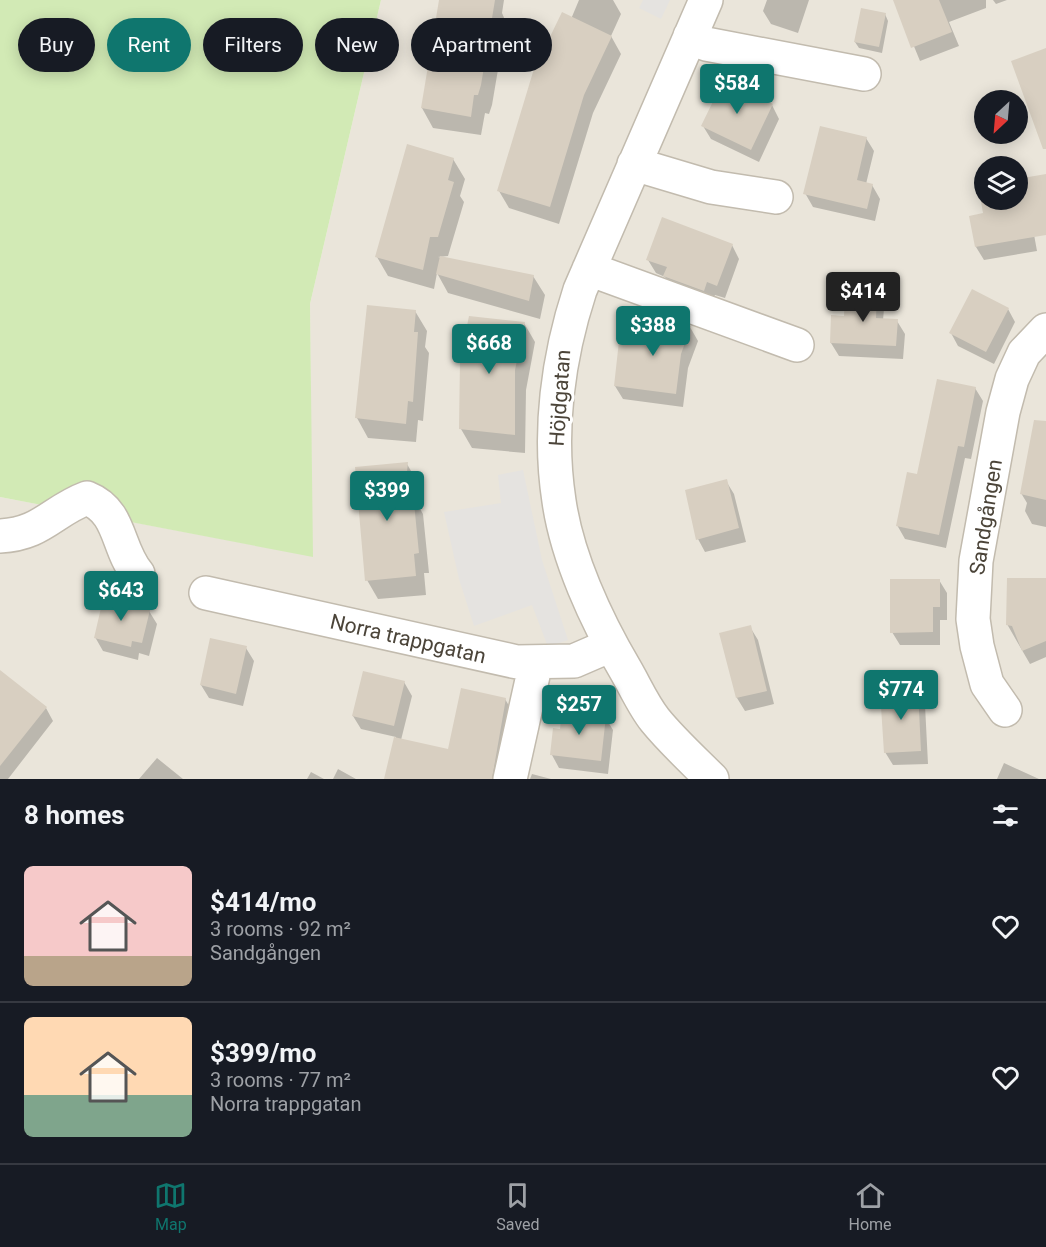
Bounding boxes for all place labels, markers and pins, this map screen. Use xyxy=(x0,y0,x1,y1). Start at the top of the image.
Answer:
pin: $584 xyxy=(701,64,773,115)
pin: $414 xyxy=(827,272,899,323)
pin: $388 xyxy=(617,306,689,357)
pin: $668 xyxy=(453,324,525,375)
pin: $399 xyxy=(351,471,423,522)
pin: $643 xyxy=(85,571,157,622)
pin: $774 xyxy=(865,670,937,721)
pin: $257 xyxy=(543,685,615,736)

